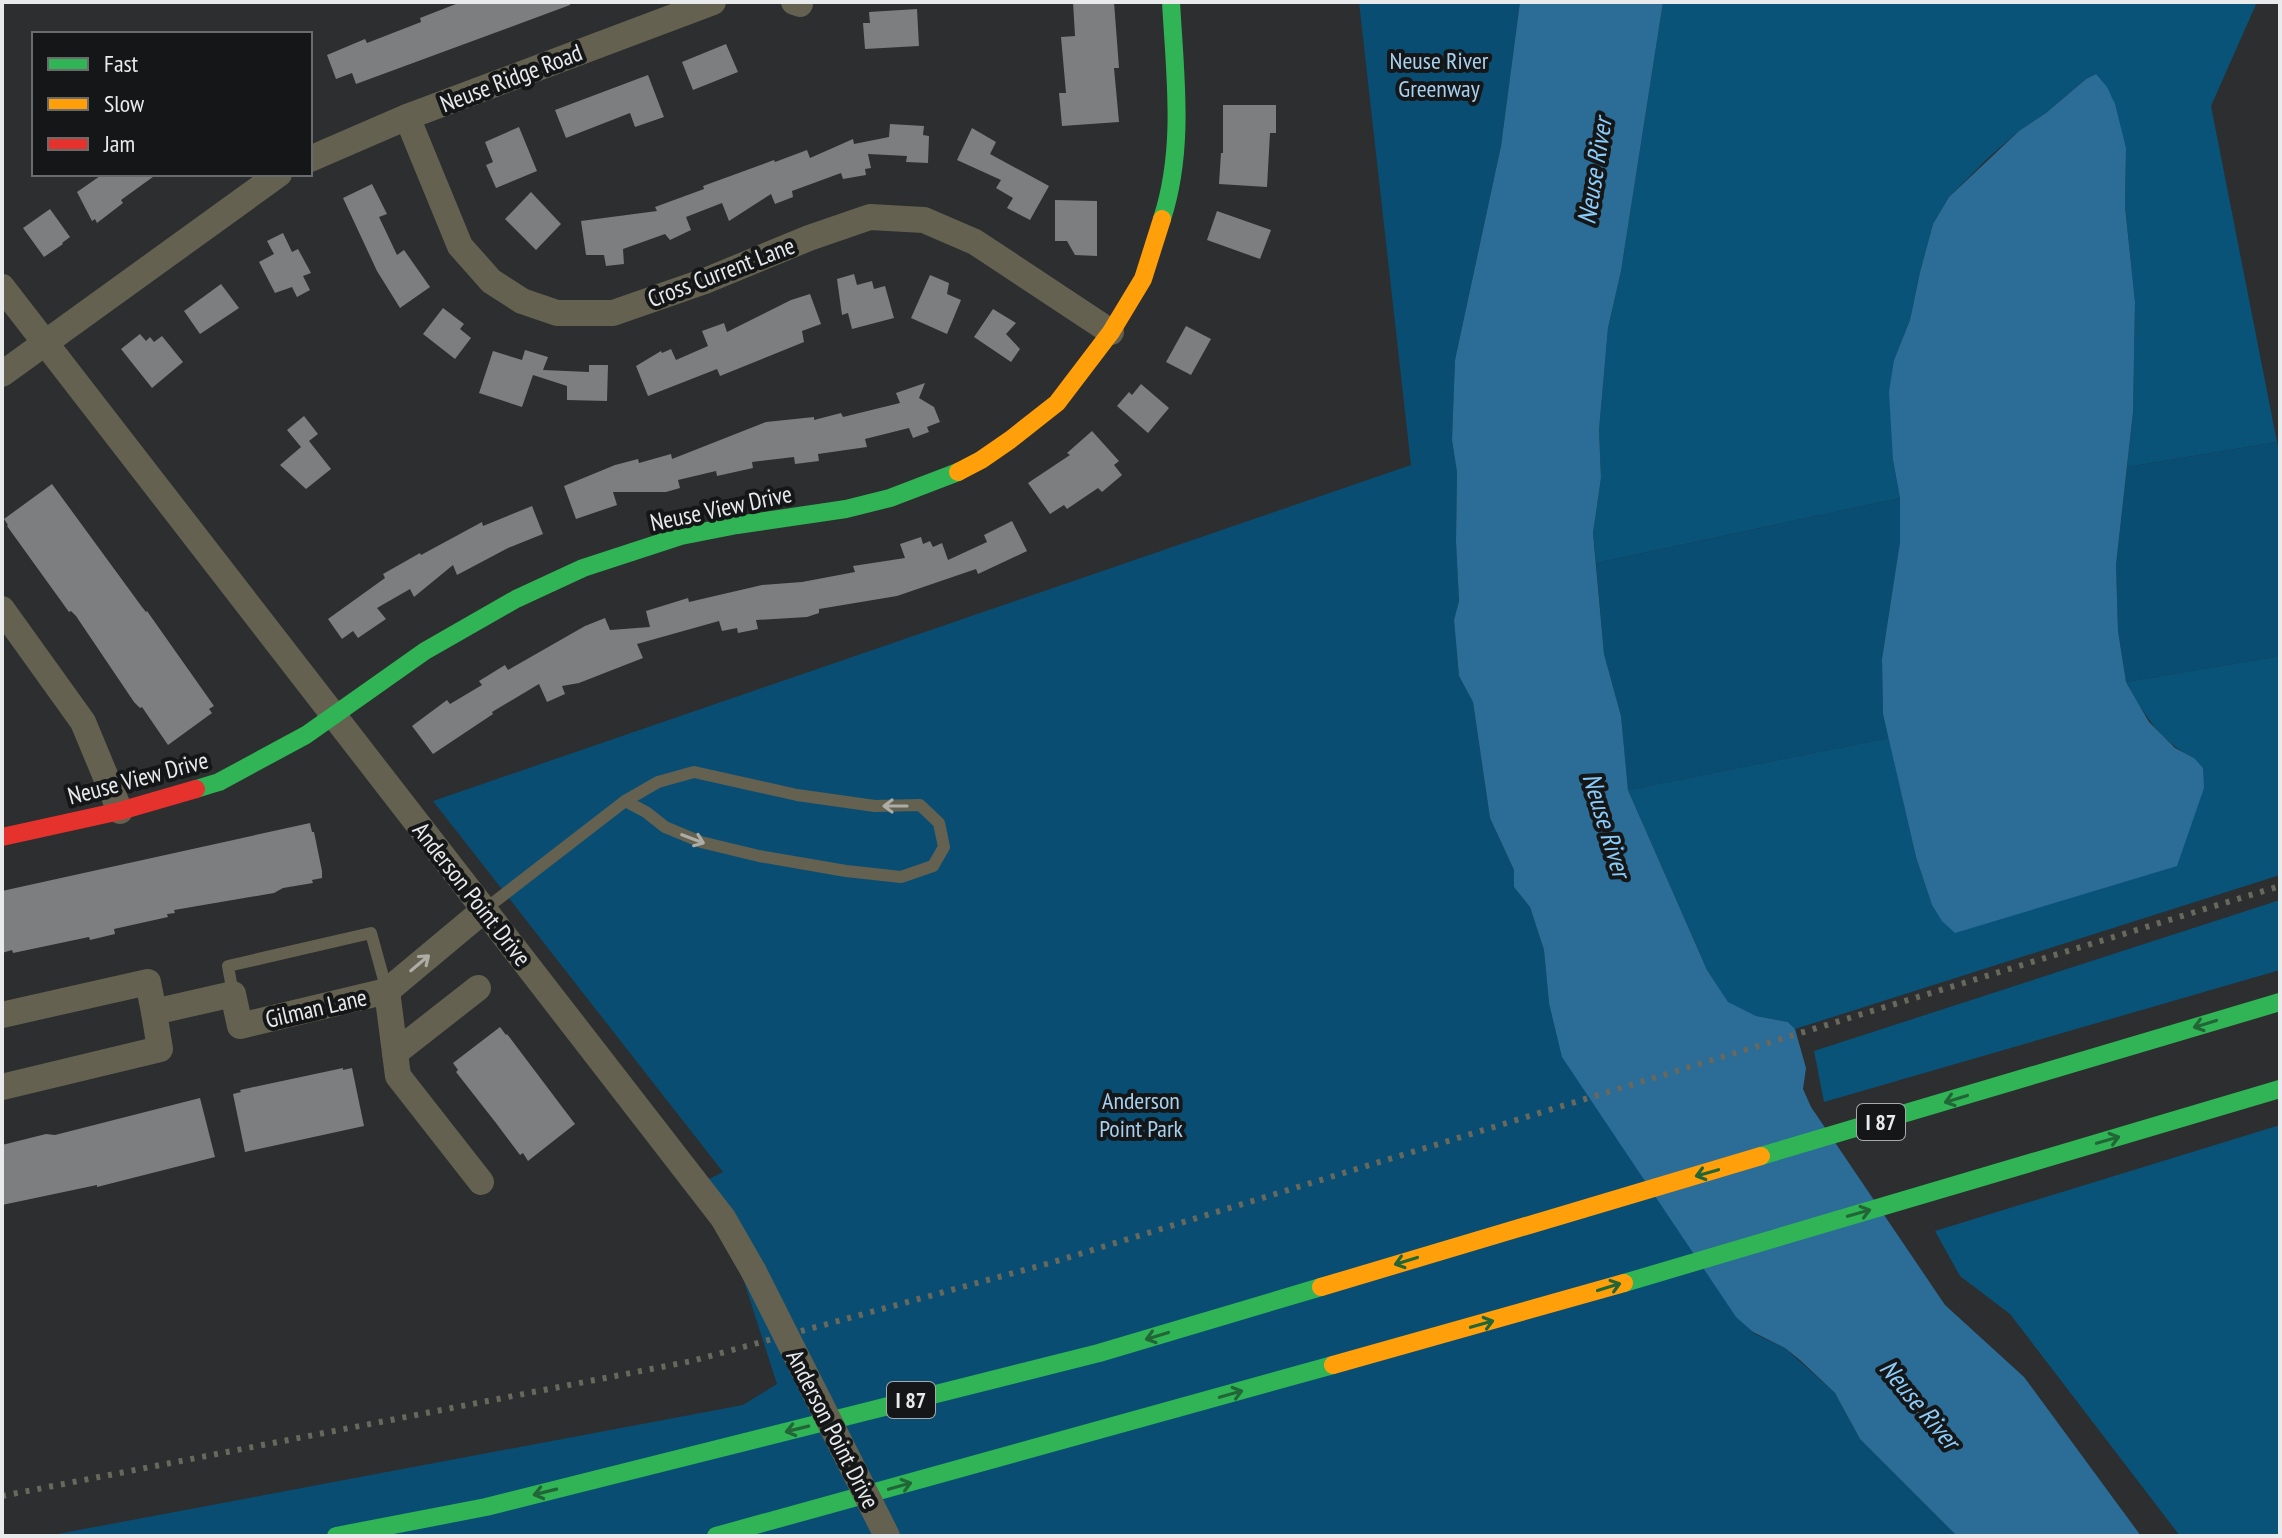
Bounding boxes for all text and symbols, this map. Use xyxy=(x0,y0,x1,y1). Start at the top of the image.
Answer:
legend xyxy=(32,32,312,176)
street label: Neuse Ridge Road xyxy=(436,37,586,119)
park label: Neuse River Greenway xyxy=(1390,45,1489,104)
text: Fast xyxy=(104,48,139,79)
text: Slow xyxy=(104,88,145,119)
water label: Neuse River xyxy=(1569,112,1619,226)
text: Jam xyxy=(103,128,135,159)
street label: Cross Current Lane xyxy=(643,230,799,314)
street label: Neuse View Drive xyxy=(647,478,795,538)
street label: Neuse View Drive xyxy=(64,744,212,812)
water label: Neuse River xyxy=(1576,769,1640,885)
one-way arrow xyxy=(882,798,909,813)
street label: Anderson Point Drive xyxy=(406,816,538,972)
one-way arrow xyxy=(680,832,705,847)
one-way arrow xyxy=(410,954,430,972)
street label: Gilman Lane xyxy=(262,981,370,1035)
one-way arrow xyxy=(2193,1017,2219,1032)
park label: Anderson Point Park xyxy=(1099,1085,1183,1144)
one-way arrow xyxy=(1944,1092,1970,1107)
road number: I 87 xyxy=(1857,1104,1905,1140)
one-way arrow xyxy=(2095,1132,2121,1147)
one-way arrow xyxy=(1695,1167,1720,1181)
one-way arrow xyxy=(1845,1205,1871,1220)
one-way arrow xyxy=(1394,1254,1420,1269)
one-way arrow xyxy=(1596,1279,1622,1294)
one-way arrow xyxy=(1468,1316,1494,1331)
one-way arrow xyxy=(1145,1330,1170,1344)
street label: Anderson Point Drive xyxy=(780,1344,886,1514)
water label: Neuse River xyxy=(1873,1352,1970,1459)
road number: I 87 xyxy=(887,1382,935,1418)
one-way arrow xyxy=(1218,1385,1244,1400)
one-way arrow xyxy=(784,1422,810,1437)
one-way arrow xyxy=(886,1478,912,1493)
one-way arrow xyxy=(532,1486,558,1501)

